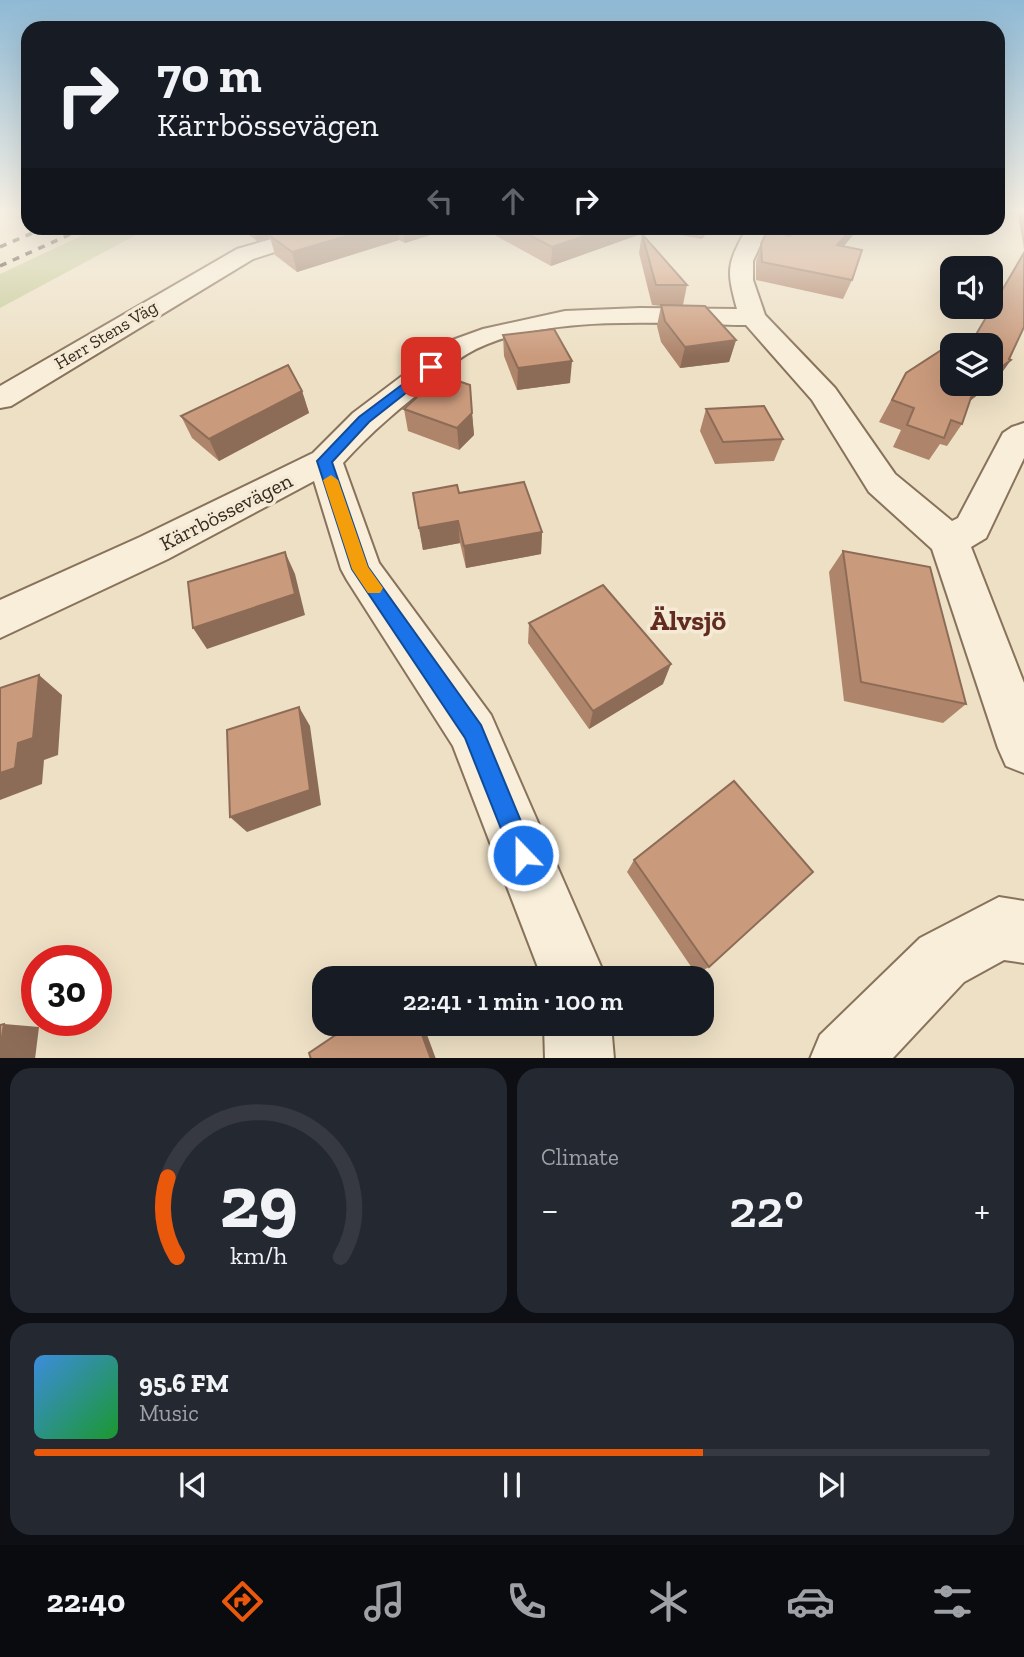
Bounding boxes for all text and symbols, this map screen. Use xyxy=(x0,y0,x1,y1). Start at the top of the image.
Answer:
text: 70 m xyxy=(157,46,262,105)
icon: right xyxy=(42,49,133,140)
text: Kärrbössevägen xyxy=(157,106,379,144)
icon: left xyxy=(421,182,459,220)
icon: ahead xyxy=(494,182,532,220)
icon: right xyxy=(567,182,605,220)
map controls xyxy=(940,256,1003,396)
button: sound xyxy=(940,256,1003,319)
street label: Herr Stens Väg xyxy=(51,296,162,374)
button: layers xyxy=(940,333,1003,396)
pin xyxy=(401,337,461,397)
icon: arrive xyxy=(412,348,450,386)
street label: Kärrbössevägen xyxy=(155,467,296,556)
district label: Älvsjö xyxy=(650,604,726,637)
position arrow xyxy=(486,818,560,892)
speed limit sign: 30 xyxy=(21,945,112,1036)
text: 22:41 · 1 min · 100 m xyxy=(403,985,623,1017)
text: Climate xyxy=(541,1143,619,1171)
text: 29 xyxy=(219,1158,298,1246)
text: 22° xyxy=(729,1178,804,1240)
text: − xyxy=(541,1187,559,1233)
text: + xyxy=(974,1187,990,1233)
text: km/h xyxy=(230,1239,287,1269)
text: 95.6 FM xyxy=(139,1367,229,1399)
text: Music xyxy=(139,1399,199,1427)
icon: previous xyxy=(174,1466,212,1504)
icon: pause xyxy=(493,1466,531,1504)
icon: next xyxy=(812,1466,850,1504)
icon: directions xyxy=(218,1577,267,1626)
icon: music xyxy=(360,1577,409,1626)
icon: phone xyxy=(502,1577,551,1626)
icon: climate xyxy=(644,1577,693,1626)
icon: car xyxy=(786,1577,835,1626)
icon: filters xyxy=(928,1577,977,1626)
text: 22:40 xyxy=(47,1582,125,1620)

